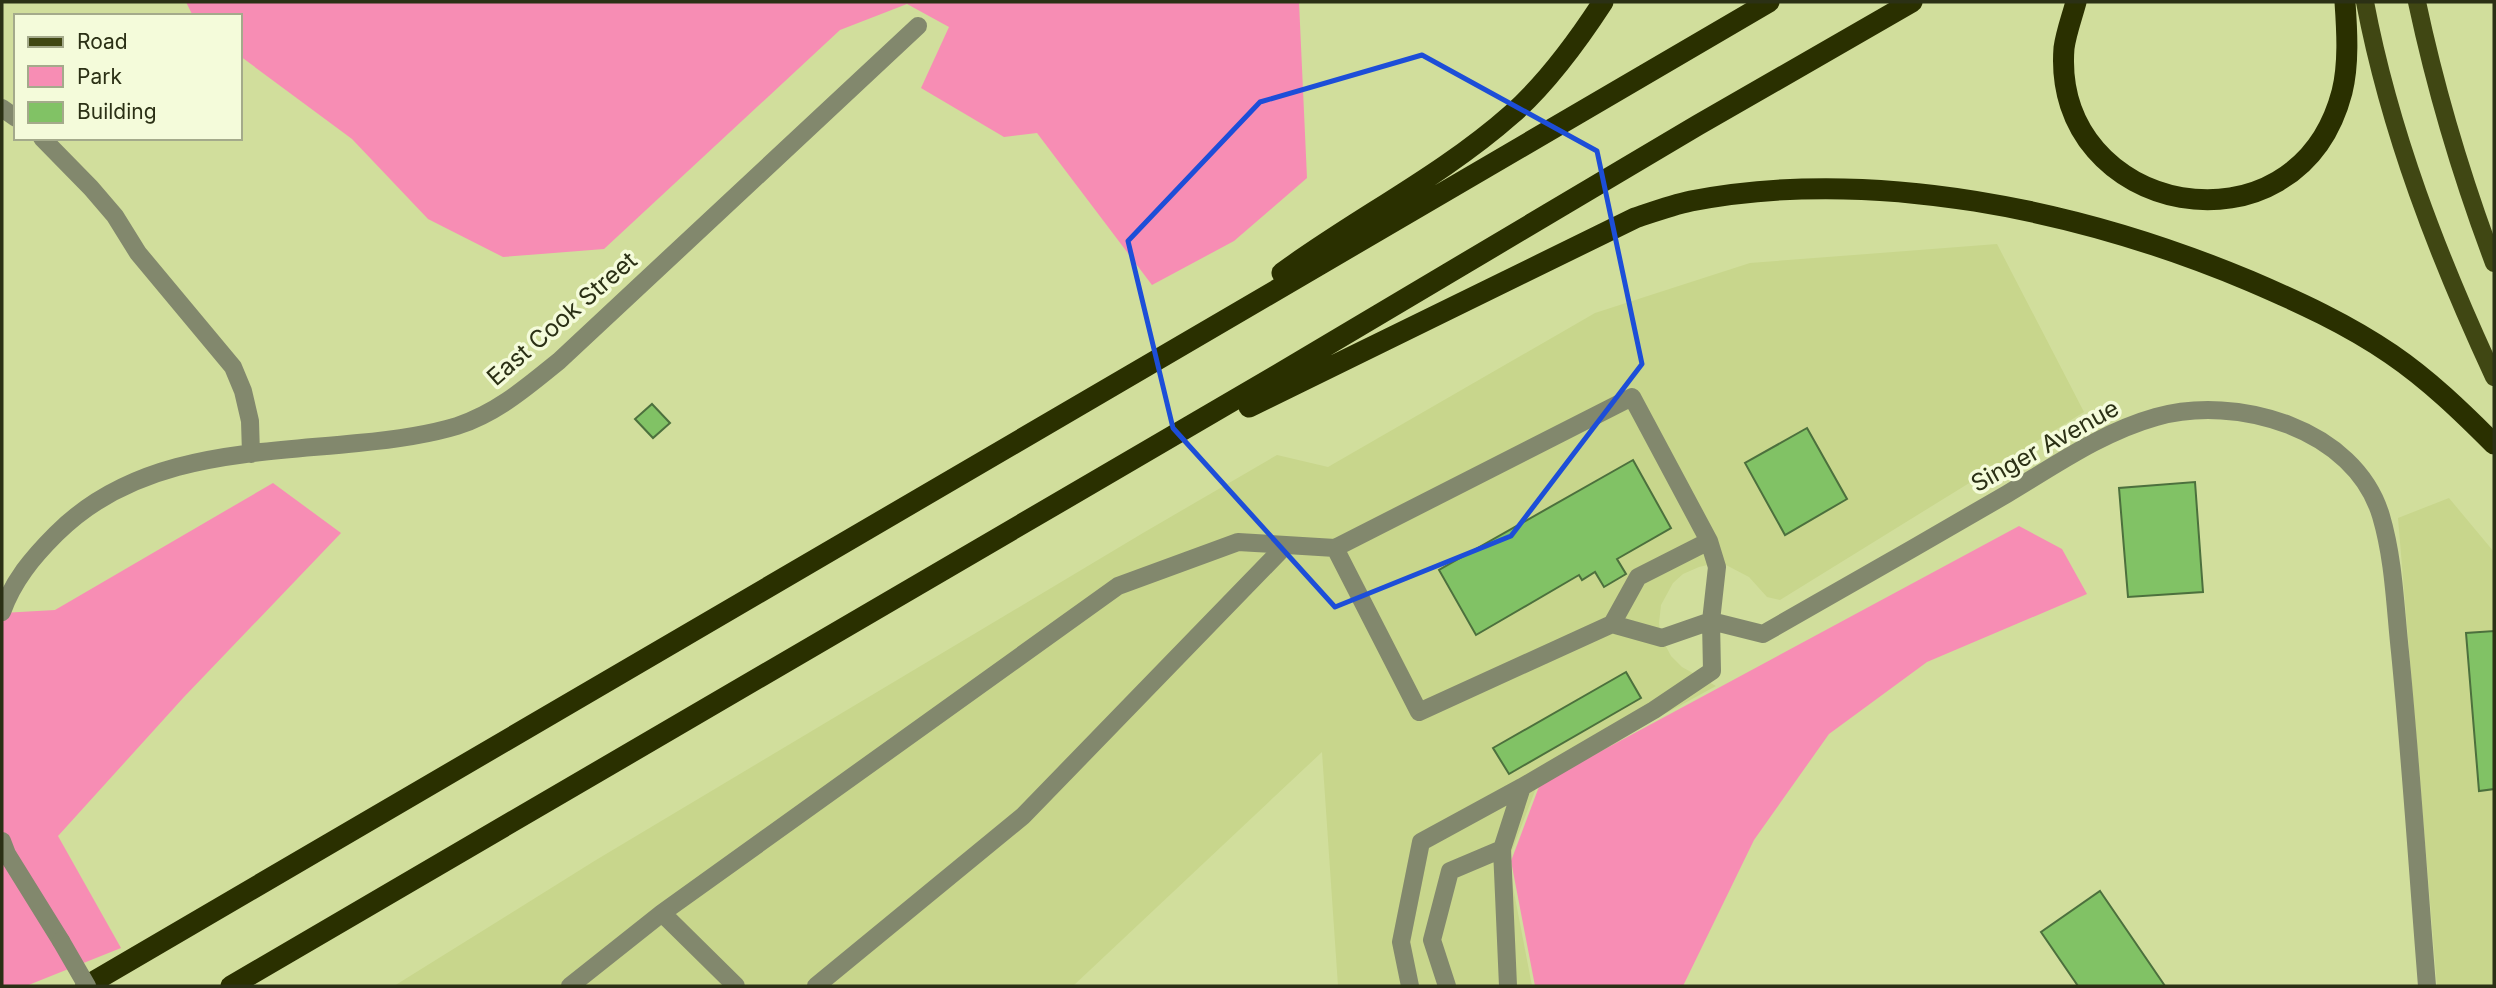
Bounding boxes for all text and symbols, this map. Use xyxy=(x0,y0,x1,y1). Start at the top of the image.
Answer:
legend xyxy=(14,14,242,140)
text: Road xyxy=(77,29,128,54)
text: Park xyxy=(77,64,122,89)
text: Building xyxy=(77,99,157,124)
street label: East Cook Street xyxy=(481,246,643,392)
street label: Singer Avenue xyxy=(1966,393,2124,498)

